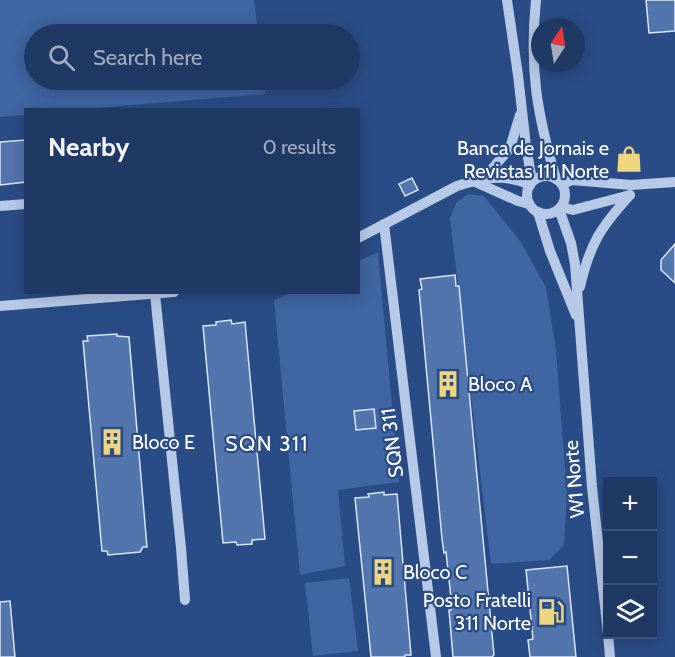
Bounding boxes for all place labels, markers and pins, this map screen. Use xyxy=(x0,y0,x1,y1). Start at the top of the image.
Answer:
place label: Banca de Jornais e Revistas 111 Norte xyxy=(457,136,609,183)
shop icon: Banca de Jornais e Revistas 111 Norte xyxy=(614,144,644,174)
building icon: Bloco A xyxy=(433,369,463,399)
place label: Bloco A xyxy=(468,372,533,396)
building icon: Bloco E xyxy=(97,427,127,457)
place label: Bloco E xyxy=(132,430,195,454)
building icon: Bloco C xyxy=(368,557,398,587)
place label: Bloco C xyxy=(403,560,467,584)
place label: Posto Fratelli 311 Norte xyxy=(423,588,531,635)
fuel station icon: Posto Fratelli 311 Norte xyxy=(536,597,566,627)

